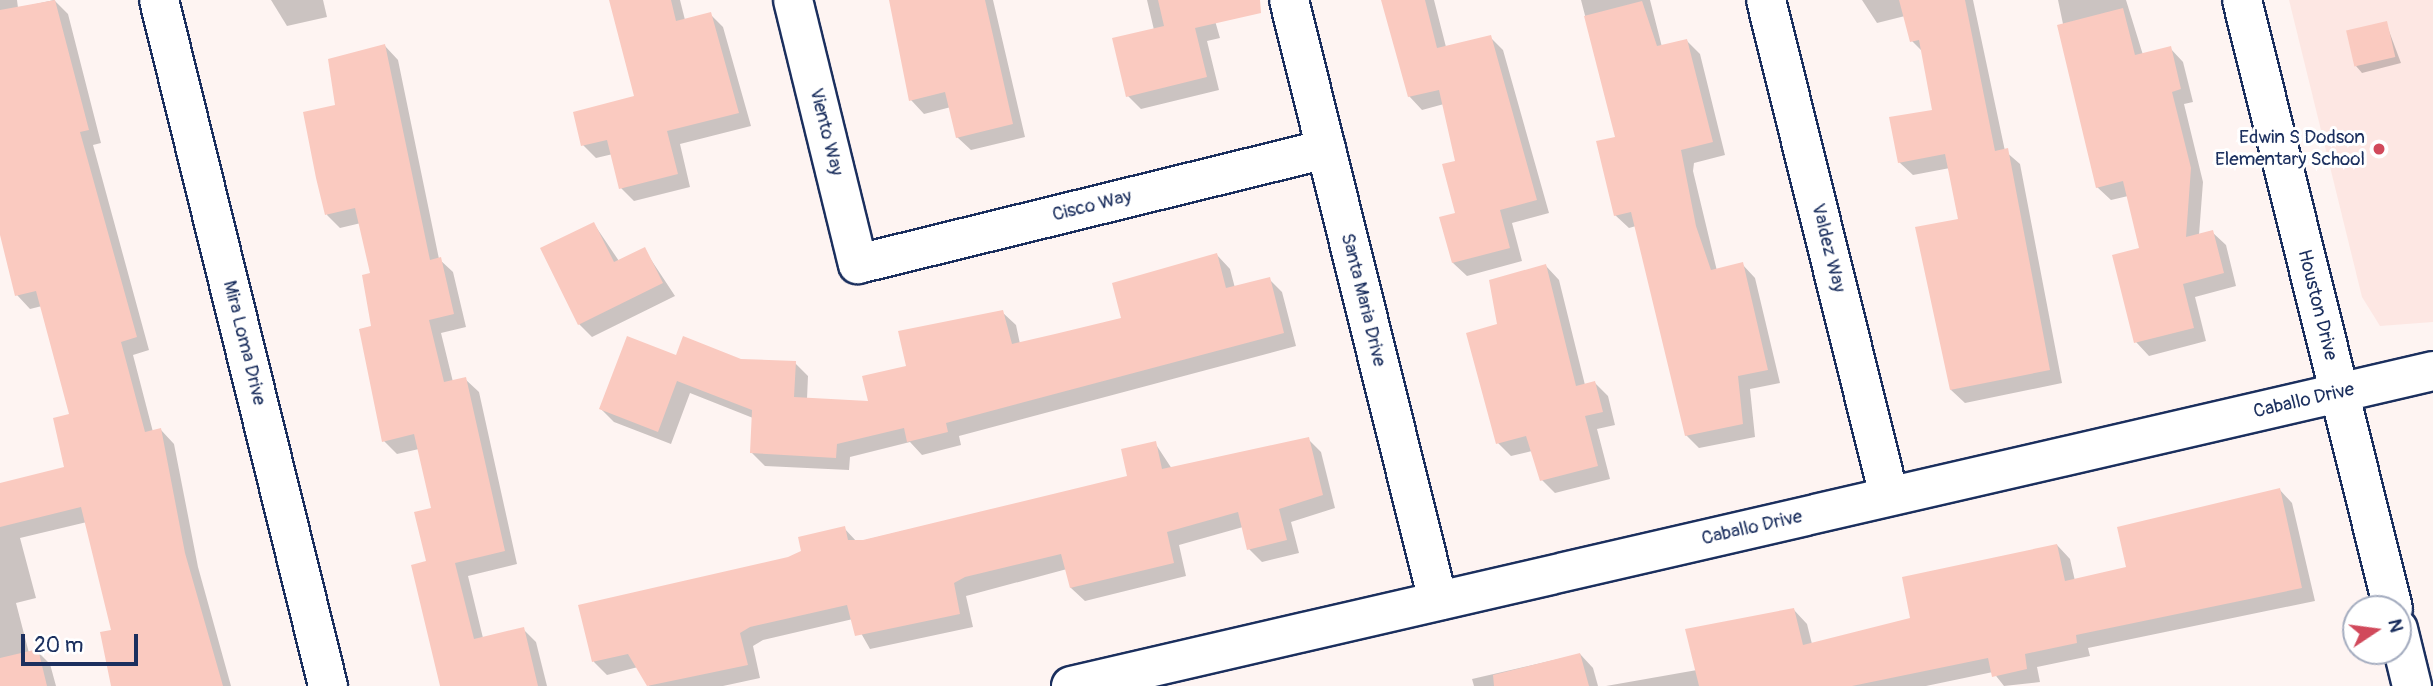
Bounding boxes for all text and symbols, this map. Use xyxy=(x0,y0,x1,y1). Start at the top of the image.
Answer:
street label: Viento Way xyxy=(804,86,848,178)
place label: Edwin S Dodson Elementary School xyxy=(2215,127,2365,171)
marker: Edwin S Dodson Elementary School xyxy=(2371,141,2387,157)
street label: Cisco Way xyxy=(1050,185,1134,227)
street label: Valdez Way xyxy=(1806,201,1850,295)
street label: Santa Maria Drive xyxy=(1335,231,1391,369)
street label: Houston Drive xyxy=(2292,247,2342,363)
street label: Mira Loma Drive xyxy=(218,278,270,408)
street label: Caballo Drive xyxy=(2251,378,2357,424)
street label: Caballo Drive xyxy=(1699,505,1805,551)
north arrow xyxy=(2342,595,2412,665)
text: N xyxy=(2382,617,2409,635)
scale bar xyxy=(24,620,142,664)
text: 20 m xyxy=(34,632,83,659)

